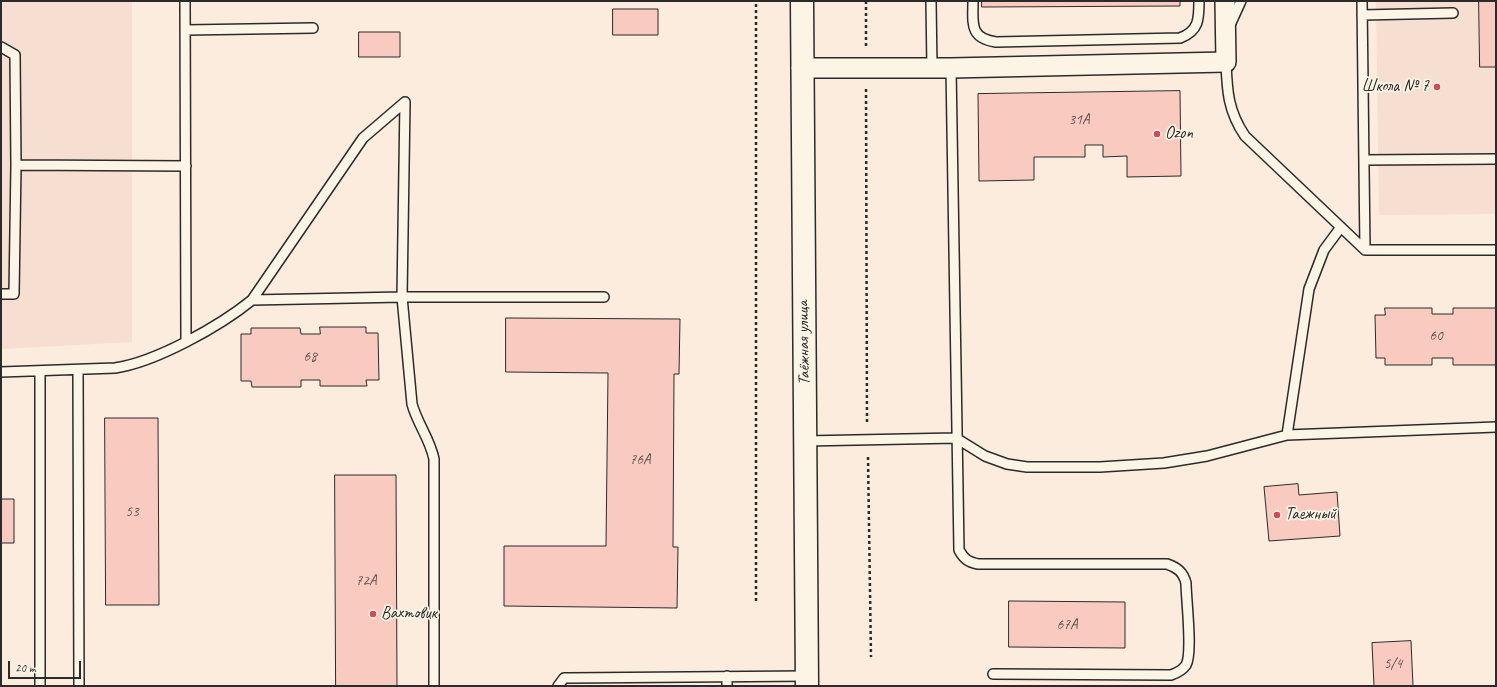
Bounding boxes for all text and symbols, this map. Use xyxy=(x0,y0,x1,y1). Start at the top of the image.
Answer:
place label: Школа № 7 xyxy=(1362,77,1429,97)
marker: Школа № 7 xyxy=(1432,82,1442,92)
house number: 31А xyxy=(1068,111,1090,129)
place label: Ozon xyxy=(1165,124,1193,144)
marker: Ozon xyxy=(1152,129,1162,139)
street label: Таёжная улица xyxy=(793,301,815,385)
house number: 60 xyxy=(1429,327,1443,345)
house number: 68 xyxy=(303,348,317,366)
house number: 76А xyxy=(629,451,651,469)
house number: 53 xyxy=(125,503,139,521)
place label: Таежный xyxy=(1285,505,1336,525)
marker: Таежный xyxy=(1272,510,1282,520)
house number: 72А xyxy=(355,572,377,590)
place label: Вахтовик xyxy=(381,604,437,624)
marker: Вахтовик xyxy=(368,609,378,619)
house number: 67А xyxy=(1056,616,1078,634)
scale bar xyxy=(10,653,83,679)
house number: 5/4 xyxy=(1384,655,1402,673)
text: 20 m xyxy=(15,660,35,676)

